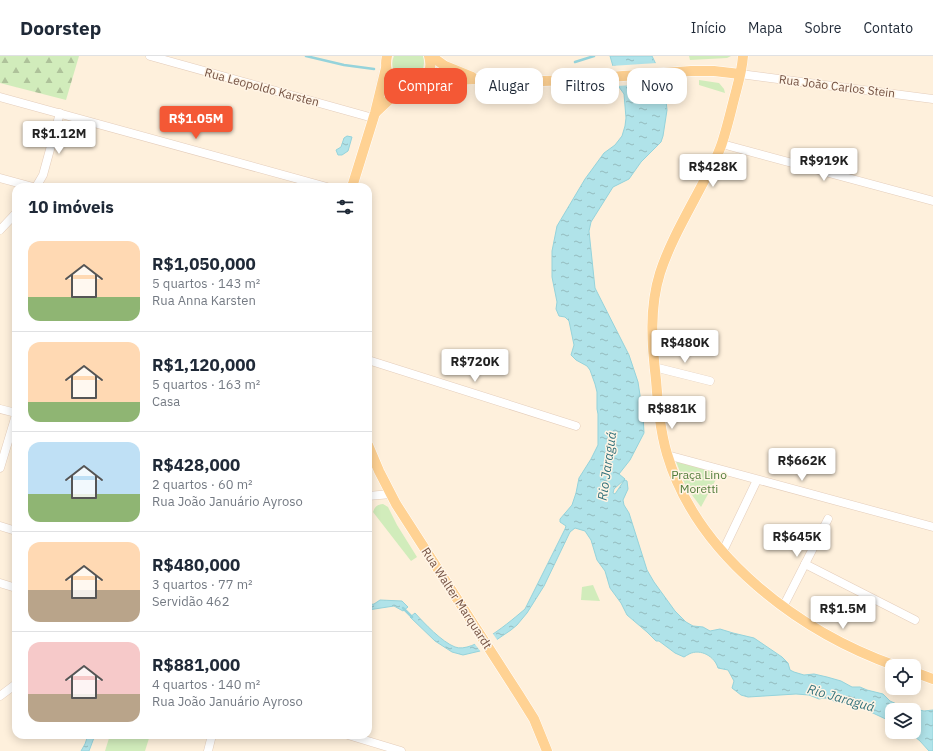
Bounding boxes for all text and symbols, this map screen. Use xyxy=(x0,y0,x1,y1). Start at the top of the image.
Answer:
text: Doorstep xyxy=(20,16,101,40)
text: Início xyxy=(691,19,726,37)
text: Mapa xyxy=(748,19,783,37)
text: Sobre xyxy=(805,19,841,37)
text: Contato xyxy=(863,19,913,37)
street label: Rua Leopoldo Karsten xyxy=(203,64,321,110)
chip: Comprar xyxy=(384,68,467,104)
chip: Alugar xyxy=(475,68,543,104)
chip: Filtros xyxy=(551,68,619,104)
chip: Novo xyxy=(627,68,687,104)
street label: Rua João Carlos Stein xyxy=(778,71,896,101)
pin: R$1.05M xyxy=(159,106,233,140)
text: R$1.05M xyxy=(169,110,223,127)
pin: R$1.12M xyxy=(22,121,96,155)
text: R$1.12M xyxy=(32,125,86,142)
pin: R$919K xyxy=(791,148,857,182)
text: R$919K xyxy=(799,152,849,169)
pin: R$428K xyxy=(680,154,746,188)
text: R$428K xyxy=(688,158,738,175)
text: 10 imóveis xyxy=(28,196,114,218)
icon: filters xyxy=(334,196,356,218)
text: R$1,050,000 xyxy=(152,253,256,275)
icon: home xyxy=(60,257,108,305)
text: 5 quartos · 143 m² xyxy=(152,275,260,292)
text: Rua Anna Karsten xyxy=(152,292,256,309)
pin: R$480K xyxy=(652,330,718,364)
text: R$480K xyxy=(660,334,710,351)
pin: R$720K xyxy=(442,349,508,383)
text: R$720K xyxy=(450,353,500,370)
text: R$1,120,000 xyxy=(152,354,256,376)
icon: home xyxy=(60,358,108,406)
text: 5 quartos · 163 m² xyxy=(152,376,260,393)
text: Casa xyxy=(152,393,180,410)
pin: R$881K xyxy=(639,396,705,430)
text: R$881K xyxy=(647,400,697,417)
water label: Rio Jaraguá xyxy=(594,430,620,502)
pin: R$662K xyxy=(769,448,835,482)
text: R$662K xyxy=(777,452,827,469)
text: R$428,000 xyxy=(152,454,240,476)
icon: home xyxy=(60,458,108,506)
park label: Praça Lino Moretti xyxy=(671,467,727,496)
text: 2 quartos · 60 m² xyxy=(152,476,253,493)
text: Rua João Januário Ayroso xyxy=(152,493,303,510)
pin: R$645K xyxy=(764,524,830,558)
text: R$645K xyxy=(772,528,822,545)
street label: Rua Walter Marquardt xyxy=(419,544,495,652)
text: R$480,000 xyxy=(152,554,240,576)
icon: home xyxy=(60,558,108,606)
text: 3 quartos · 77 m² xyxy=(152,576,253,593)
text: Servidão 462 xyxy=(152,593,229,610)
pin: R$1.5M xyxy=(810,596,876,630)
text: R$1.5M xyxy=(820,600,866,617)
text: R$881,000 xyxy=(152,654,240,676)
icon: home xyxy=(60,658,108,706)
map controls xyxy=(885,659,921,739)
button: locate xyxy=(885,659,921,695)
text: 4 quartos · 140 m² xyxy=(152,676,260,693)
water label: Rio Jaraguá xyxy=(805,680,877,716)
text: Rua João Januário Ayroso xyxy=(152,693,303,710)
button: layers xyxy=(885,703,921,739)

